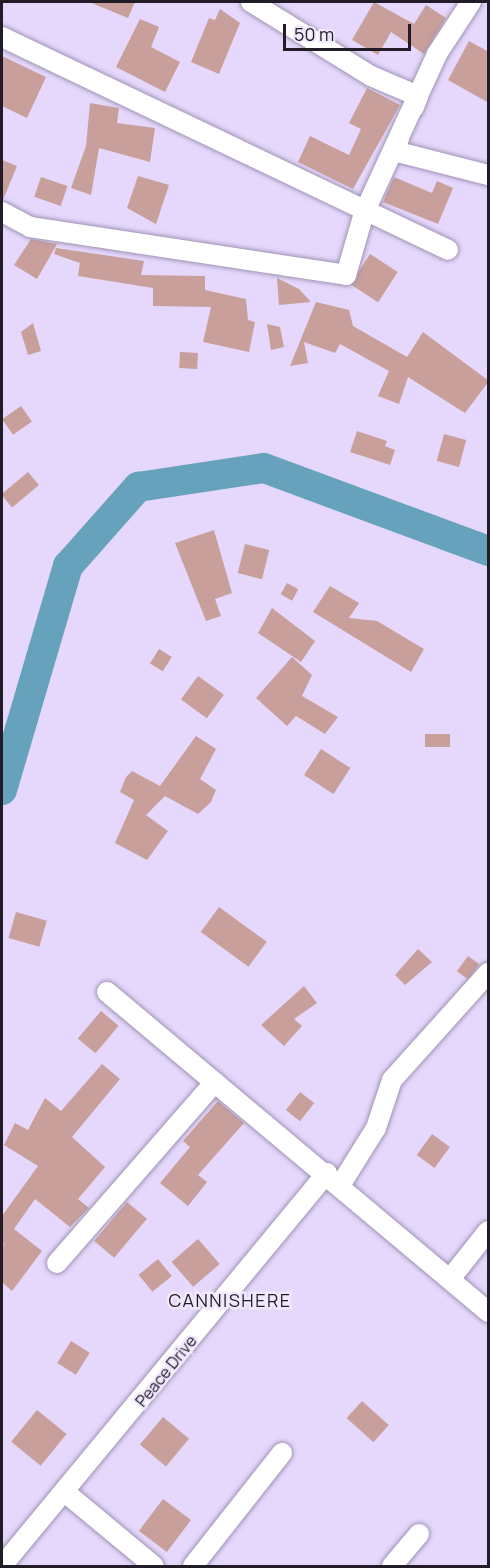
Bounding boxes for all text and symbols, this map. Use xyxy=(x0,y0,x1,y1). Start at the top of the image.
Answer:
scale bar xyxy=(286,12,414,50)
text: 50 m xyxy=(294,22,334,46)
district label: CANNISHERE xyxy=(168,1289,292,1311)
street label: Peace Drive xyxy=(131,1331,201,1411)

